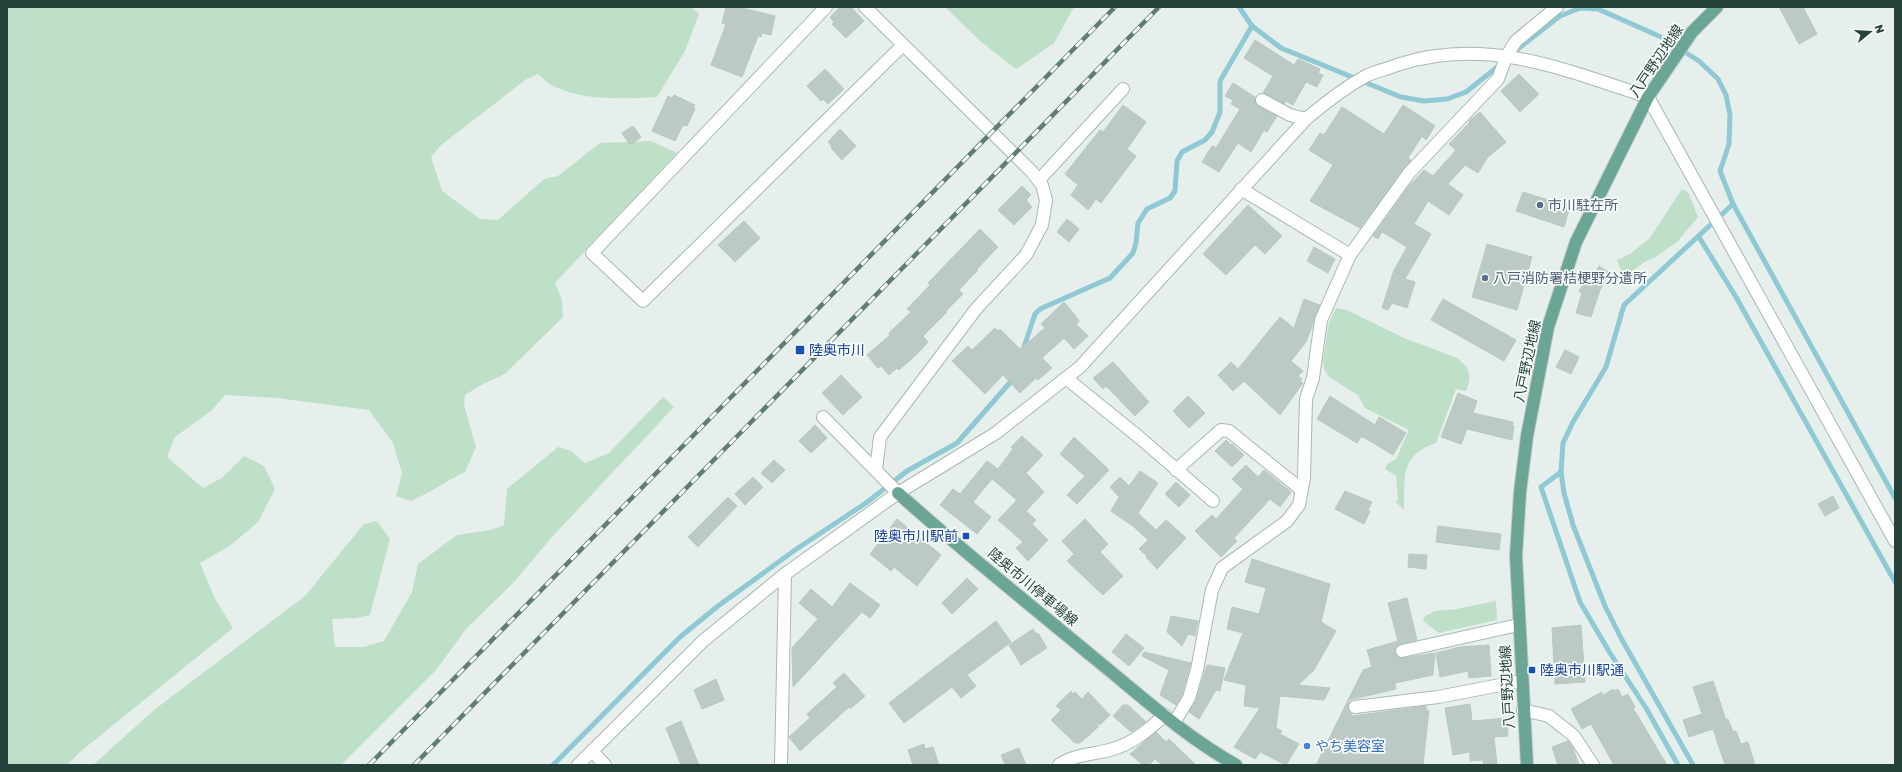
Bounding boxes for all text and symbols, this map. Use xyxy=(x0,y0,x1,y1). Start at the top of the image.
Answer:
north arrow xyxy=(1850,12,1890,52)
street label: 八戸野辺地線 xyxy=(1625,21,1686,100)
text: N xyxy=(1873,23,1887,35)
place label: 市川駐在所 xyxy=(1548,196,1618,213)
marker: 市川駐在所 xyxy=(1535,200,1545,210)
place label: 八戸消防署桔梗野分遣所 xyxy=(1493,269,1647,286)
marker: 八戸消防署桔梗野分遣所 xyxy=(1480,273,1490,283)
street label: 八戸野辺地線 xyxy=(1509,318,1544,404)
place label: 陸奥市川 xyxy=(809,341,865,358)
marker: 陸奥市川 xyxy=(794,344,806,356)
place label: 陸奥市川駅前 xyxy=(874,527,958,544)
marker: 陸奥市川駅前 xyxy=(961,531,971,541)
street label: 陸奥市川停車場線 xyxy=(985,544,1082,629)
street label: 八戸野辺地線 xyxy=(1496,645,1517,729)
place label: 陸奥市川駅通 xyxy=(1540,661,1624,678)
marker: 陸奥市川駅通 xyxy=(1527,665,1537,675)
place label: やち美容室 xyxy=(1315,737,1385,754)
marker: やち美容室 xyxy=(1302,741,1312,751)

